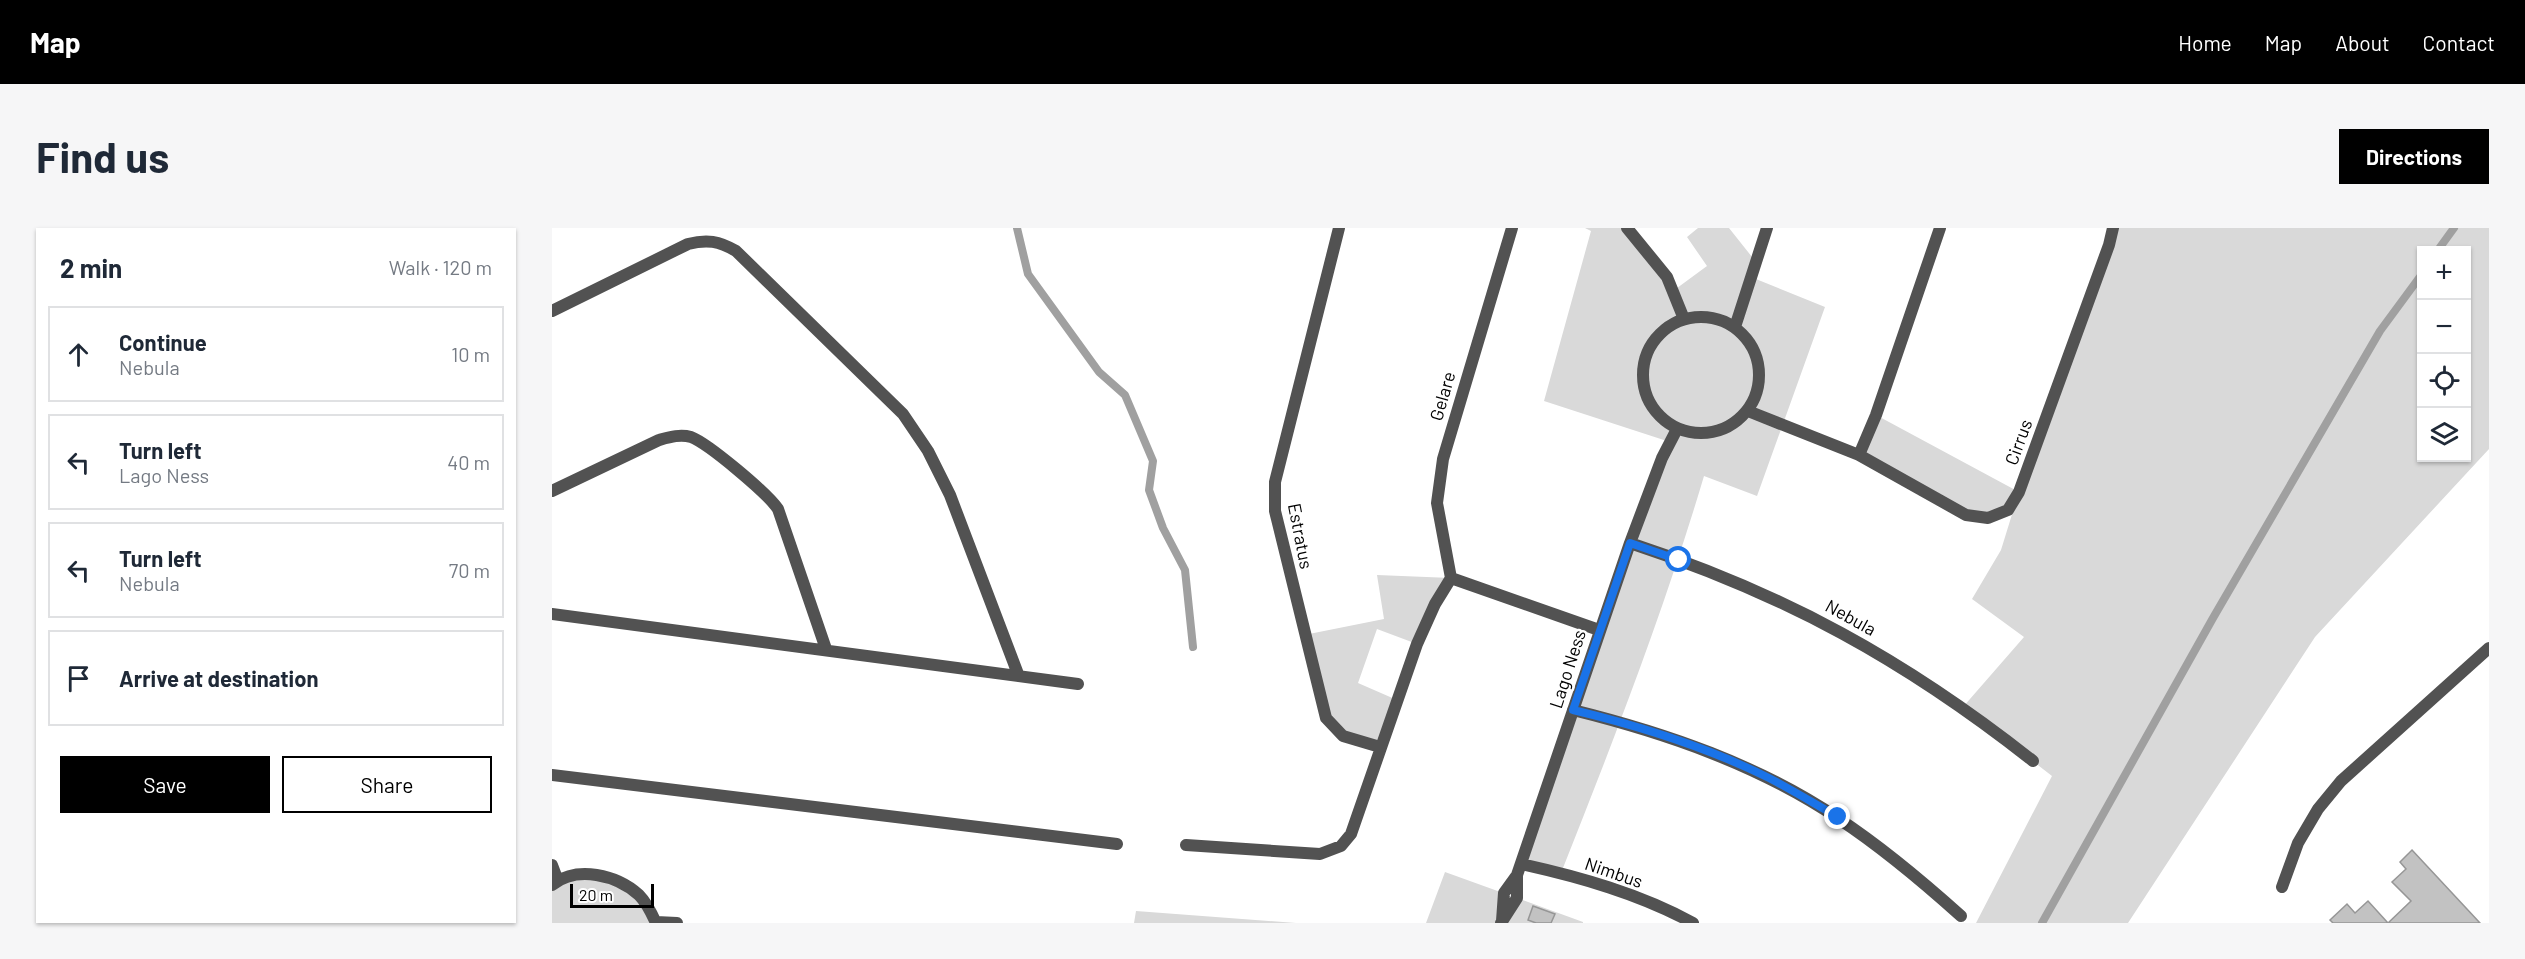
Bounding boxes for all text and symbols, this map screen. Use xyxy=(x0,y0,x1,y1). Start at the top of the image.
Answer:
text: Map xyxy=(30,25,81,59)
text: Home xyxy=(2178,30,2232,55)
text: Map xyxy=(2265,30,2302,55)
text: About xyxy=(2335,30,2390,55)
text: Contact xyxy=(2423,30,2495,55)
button: Directions xyxy=(2339,129,2489,184)
text: Find us xyxy=(36,131,169,181)
map controls xyxy=(2417,246,2471,462)
button: + xyxy=(2417,246,2471,300)
text: 2 min xyxy=(60,252,122,283)
text: Walk · 120 m xyxy=(389,255,492,279)
button: − xyxy=(2417,300,2471,354)
text: Continue xyxy=(119,329,207,355)
icon: ahead xyxy=(62,338,95,371)
text: 10 m xyxy=(451,342,490,366)
button: locate xyxy=(2417,354,2471,408)
text: Nebula xyxy=(119,355,180,379)
street label: Gelare xyxy=(1425,369,1459,423)
button: layers xyxy=(2417,408,2471,462)
street label: Cirrus xyxy=(2000,416,2036,468)
text: Turn left xyxy=(119,437,202,463)
icon: left xyxy=(62,446,95,479)
text: 40 m xyxy=(447,450,490,474)
text: Lago Ness xyxy=(119,463,209,487)
street label: Estratus xyxy=(1284,501,1318,571)
text: Turn left xyxy=(119,545,202,571)
route start xyxy=(1665,546,1691,572)
icon: left xyxy=(62,554,95,587)
text: 70 m xyxy=(449,558,490,582)
text: Nebula xyxy=(119,571,180,595)
street label: Nebula xyxy=(1822,594,1880,640)
street label: Lago Ness xyxy=(1544,627,1590,711)
icon: arrive xyxy=(62,662,95,695)
text: Arrive at destination xyxy=(119,665,318,691)
button: Save xyxy=(60,756,270,813)
button: Share xyxy=(282,756,492,813)
route end xyxy=(1824,803,1850,829)
street label: Nimbus xyxy=(1582,852,1646,892)
scale bar xyxy=(570,881,654,908)
text: 20 m xyxy=(579,885,613,904)

